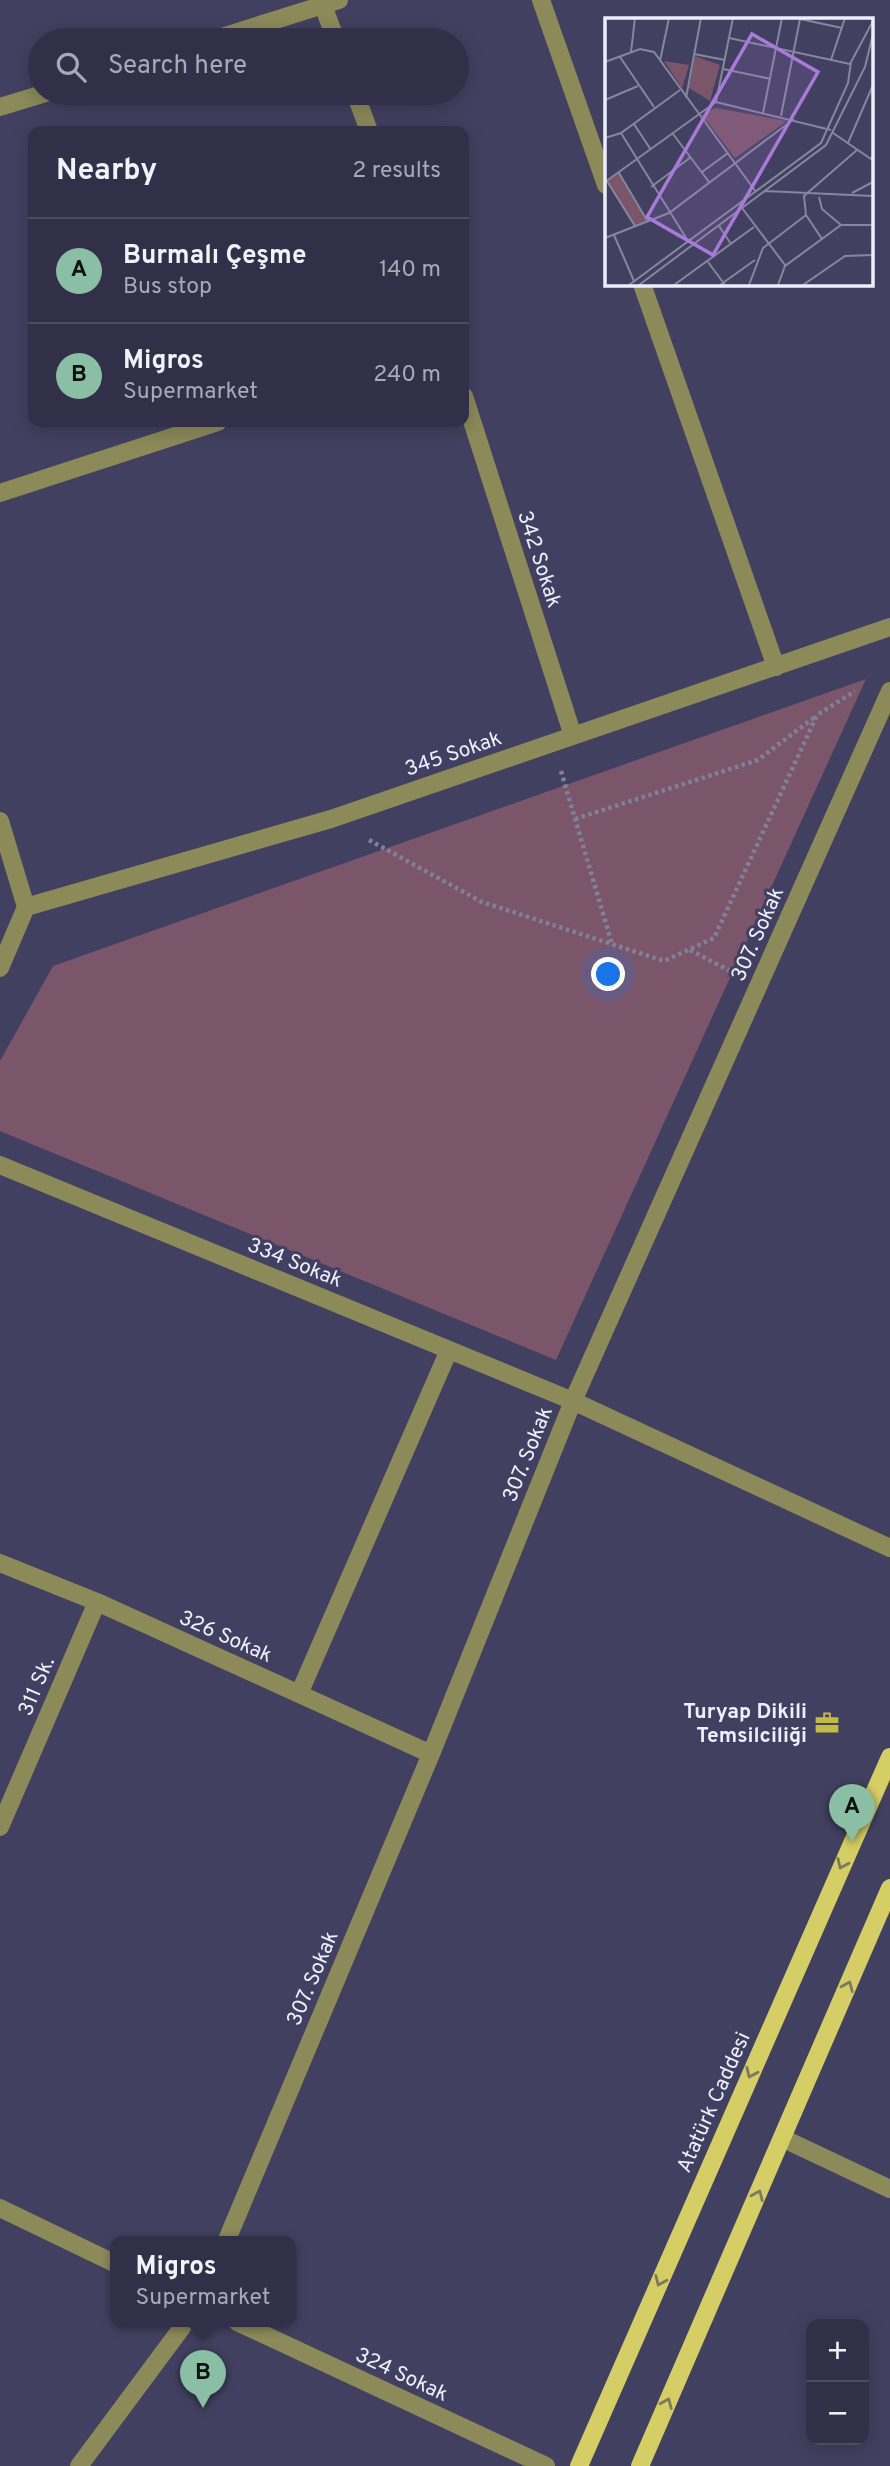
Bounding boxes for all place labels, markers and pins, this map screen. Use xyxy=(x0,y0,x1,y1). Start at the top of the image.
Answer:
place label: Turyap Dikili Temsilciliği xyxy=(683,1699,807,1750)
office icon: Turyap Dikili Temsilciliği xyxy=(813,1709,841,1737)
pin: A xyxy=(829,1784,875,1842)
pin: B xyxy=(180,2350,226,2408)

